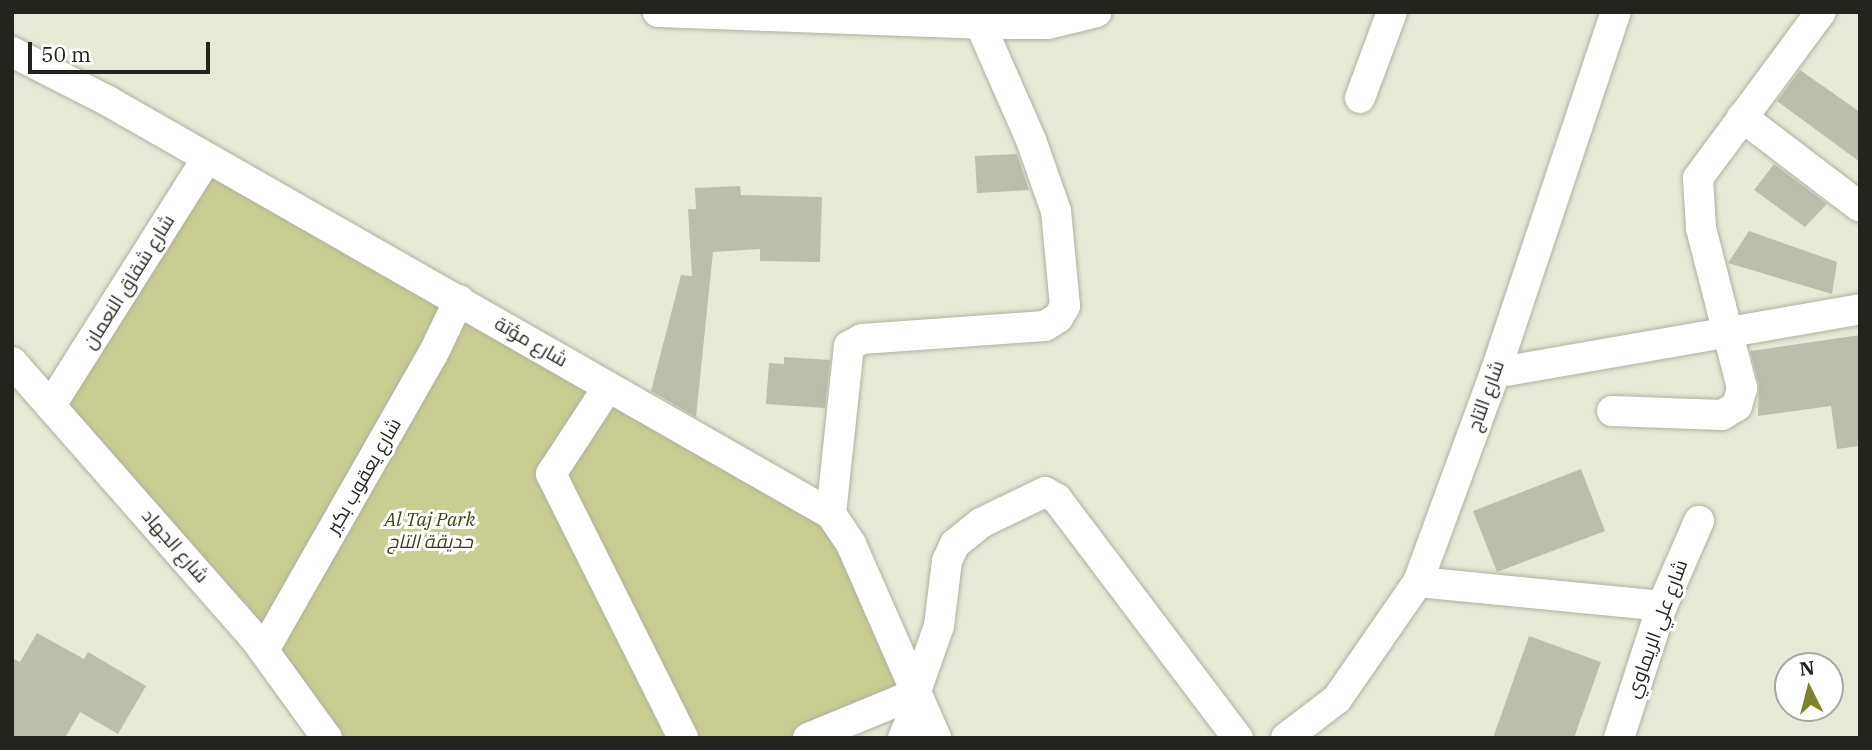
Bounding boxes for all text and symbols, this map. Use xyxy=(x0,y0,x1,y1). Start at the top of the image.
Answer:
scale bar xyxy=(32,28,214,72)
text: 50 m xyxy=(41,40,91,68)
street label: شارع شقاق النعمان xyxy=(78,210,180,354)
street label: شارع مؤتة xyxy=(490,312,572,372)
street label: شارع التاج xyxy=(1463,357,1509,435)
street label: شارع يعقوب بكير xyxy=(322,414,406,538)
street label: شارع الجهاد xyxy=(137,504,213,588)
park label: Al Taj Park حديقة التاج xyxy=(384,509,476,553)
street label: شارع علي الريماوي xyxy=(1621,557,1693,701)
north arrow xyxy=(1774,652,1844,722)
text: N xyxy=(1798,655,1816,681)

